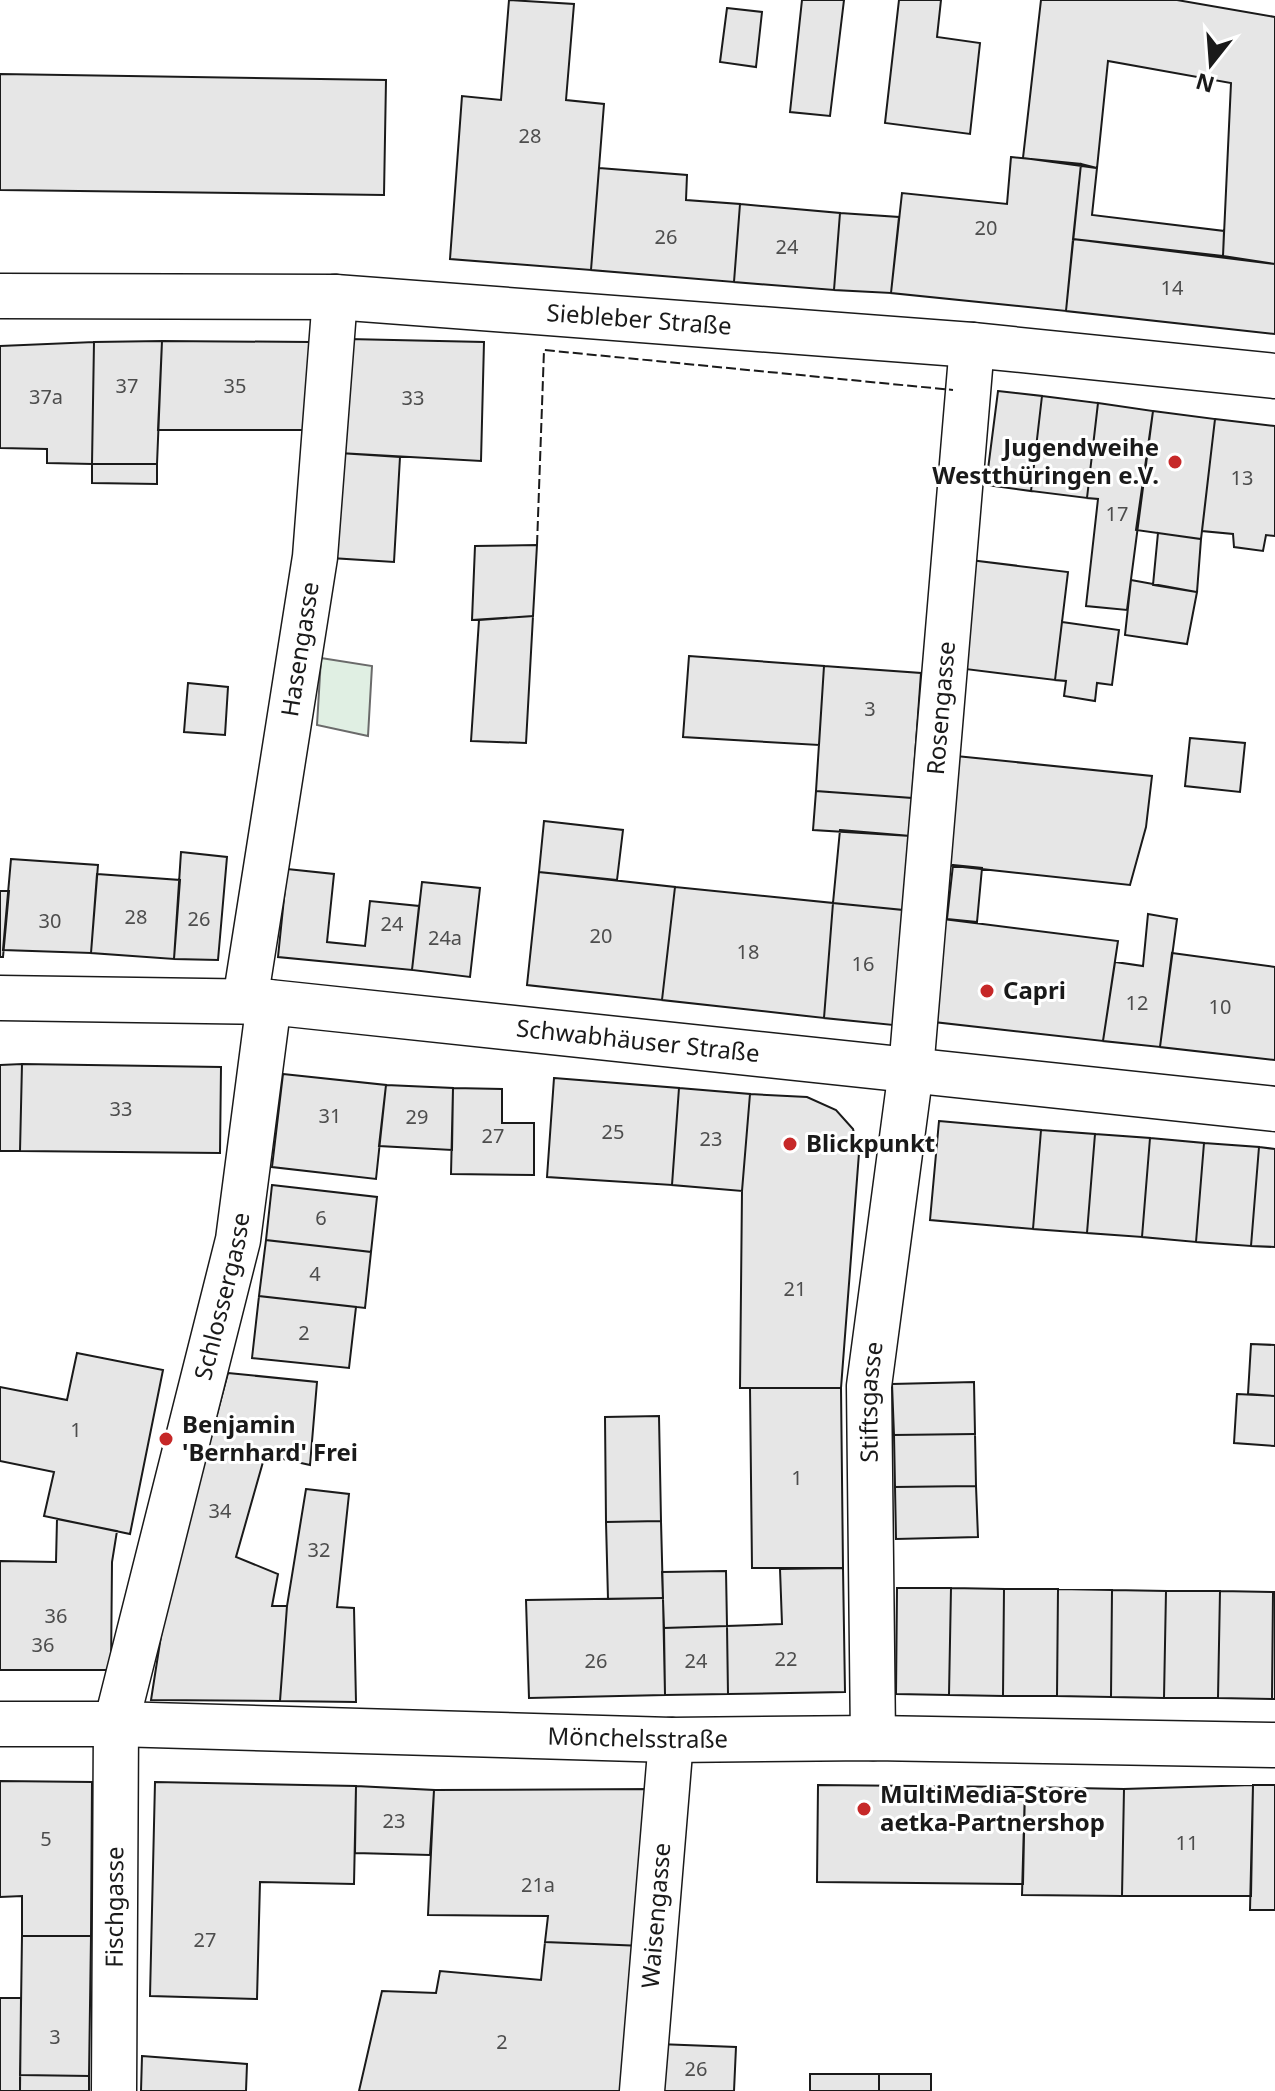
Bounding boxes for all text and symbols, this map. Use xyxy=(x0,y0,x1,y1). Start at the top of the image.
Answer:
north arrow xyxy=(1171,24,1251,104)
text: N xyxy=(1192,67,1218,101)
house number: 28 xyxy=(519,122,541,149)
house number: 20 xyxy=(975,214,997,241)
house number: 26 xyxy=(655,223,677,250)
house number: 24 xyxy=(776,233,799,260)
house number: 14 xyxy=(1161,274,1184,301)
street label: Siebleber Straße xyxy=(546,295,733,342)
house number: 37 xyxy=(116,372,138,399)
house number: 35 xyxy=(224,372,246,399)
house number: 37a xyxy=(29,383,63,410)
house number: 33 xyxy=(402,384,424,411)
place label: Jugendweihe Westthüringen e.V. xyxy=(932,430,1159,491)
marker: Jugendweihe Westthüringen e.V. xyxy=(1166,453,1184,471)
house number: 13 xyxy=(1231,464,1253,491)
house number: 17 xyxy=(1106,500,1128,527)
street label: Hasengasse xyxy=(272,579,326,719)
street label: Rosengasse xyxy=(918,640,962,776)
house number: 3 xyxy=(864,695,876,722)
house number: 28 xyxy=(125,903,147,930)
house number: 26 xyxy=(188,905,210,932)
house number: 30 xyxy=(39,907,61,934)
house number: 24 xyxy=(381,910,404,937)
house number: 20 xyxy=(590,922,612,949)
house number: 24a xyxy=(428,924,462,951)
house number: 18 xyxy=(737,938,759,965)
house number: 16 xyxy=(852,950,874,977)
place label: Capri xyxy=(1003,973,1066,1006)
marker: Capri xyxy=(978,982,996,1000)
house number: 12 xyxy=(1126,989,1148,1016)
house number: 10 xyxy=(1209,993,1231,1020)
street label: Schwabhäuser Straße xyxy=(515,1010,761,1069)
house number: 33 xyxy=(110,1095,132,1122)
house number: 31 xyxy=(319,1102,341,1129)
house number: 29 xyxy=(406,1103,428,1130)
house number: 25 xyxy=(602,1118,624,1145)
house number: 27 xyxy=(482,1122,504,1149)
house number: 23 xyxy=(700,1125,722,1152)
place label: Blickpunkt xyxy=(806,1126,935,1159)
marker: Blickpunkt xyxy=(781,1135,799,1153)
house number: 6 xyxy=(315,1204,327,1231)
street label: Schlossergasse xyxy=(185,1210,256,1383)
house number: 4 xyxy=(309,1260,321,1287)
house number: 21 xyxy=(784,1275,806,1302)
house number: 2 xyxy=(298,1319,310,1346)
street label: Stiftsgasse xyxy=(850,1339,890,1463)
place label: Benjamin 'Bernhard' Frei xyxy=(182,1407,358,1468)
house number: 1 xyxy=(70,1416,82,1443)
marker: Benjamin 'Bernhard' Frei xyxy=(157,1430,175,1448)
house number: 1 xyxy=(791,1464,803,1491)
house number: 34 xyxy=(209,1497,232,1524)
house number: 32 xyxy=(308,1536,330,1563)
house number: 36 xyxy=(45,1602,67,1629)
house number: 36 xyxy=(32,1631,54,1658)
house number: 22 xyxy=(775,1645,797,1672)
house number: 26 xyxy=(585,1647,607,1674)
house number: 24 xyxy=(685,1647,708,1674)
street label: Mönchelsstraße xyxy=(547,1718,728,1755)
place label: MultiMedia-Store aetka-Partnershop xyxy=(880,1777,1105,1838)
marker: MultiMedia-Store aetka-Partnershop xyxy=(855,1800,873,1818)
house number: 23 xyxy=(383,1807,405,1834)
house number: 5 xyxy=(40,1825,52,1852)
house number: 11 xyxy=(1176,1829,1198,1856)
street label: Waisengasse xyxy=(633,1841,677,1990)
street label: Fischgasse xyxy=(97,1846,130,1968)
house number: 21a xyxy=(521,1871,555,1898)
house number: 27 xyxy=(194,1926,216,1953)
house number: 3 xyxy=(49,2023,61,2050)
house number: 2 xyxy=(496,2028,508,2055)
house number: 26 xyxy=(685,2055,707,2082)

